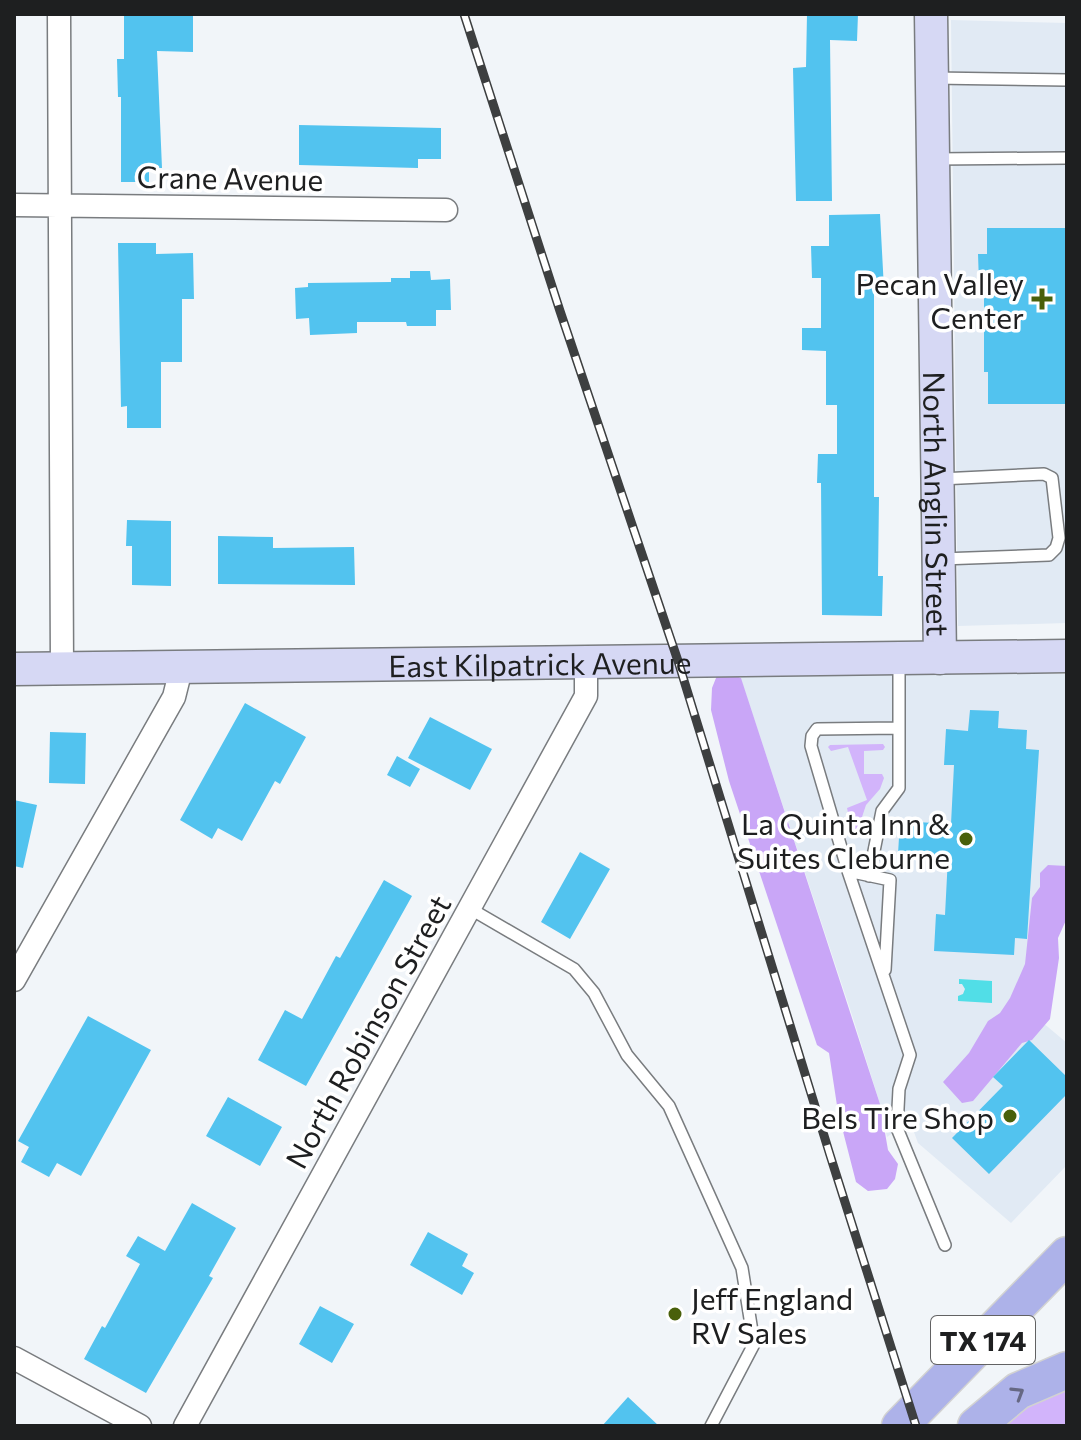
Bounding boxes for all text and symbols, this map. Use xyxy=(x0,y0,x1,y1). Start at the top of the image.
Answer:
street label: Crane Avenue xyxy=(136,157,324,197)
place label: Pecan Valley Center xyxy=(855,264,1024,335)
marker: Pecan Valley Center xyxy=(1031,288,1053,310)
street label: North Anglin Street xyxy=(917,371,958,637)
street label: East Kilpatrick Avenue xyxy=(388,642,692,683)
place label: La Quinta Inn & Suites Cleburne xyxy=(737,804,950,875)
marker: La Quinta Inn & Suites Cleburne xyxy=(957,830,975,848)
street label: North Robinson Street xyxy=(276,888,458,1174)
place label: Bels Tire Shop xyxy=(801,1098,994,1135)
marker: Bels Tire Shop xyxy=(1001,1107,1019,1125)
place label: Jeff England RV Sales xyxy=(691,1279,853,1350)
marker: Jeff England RV Sales xyxy=(666,1305,684,1323)
road number: TX 174 xyxy=(931,1316,1035,1364)
one-way arrow xyxy=(1009,1387,1024,1402)

